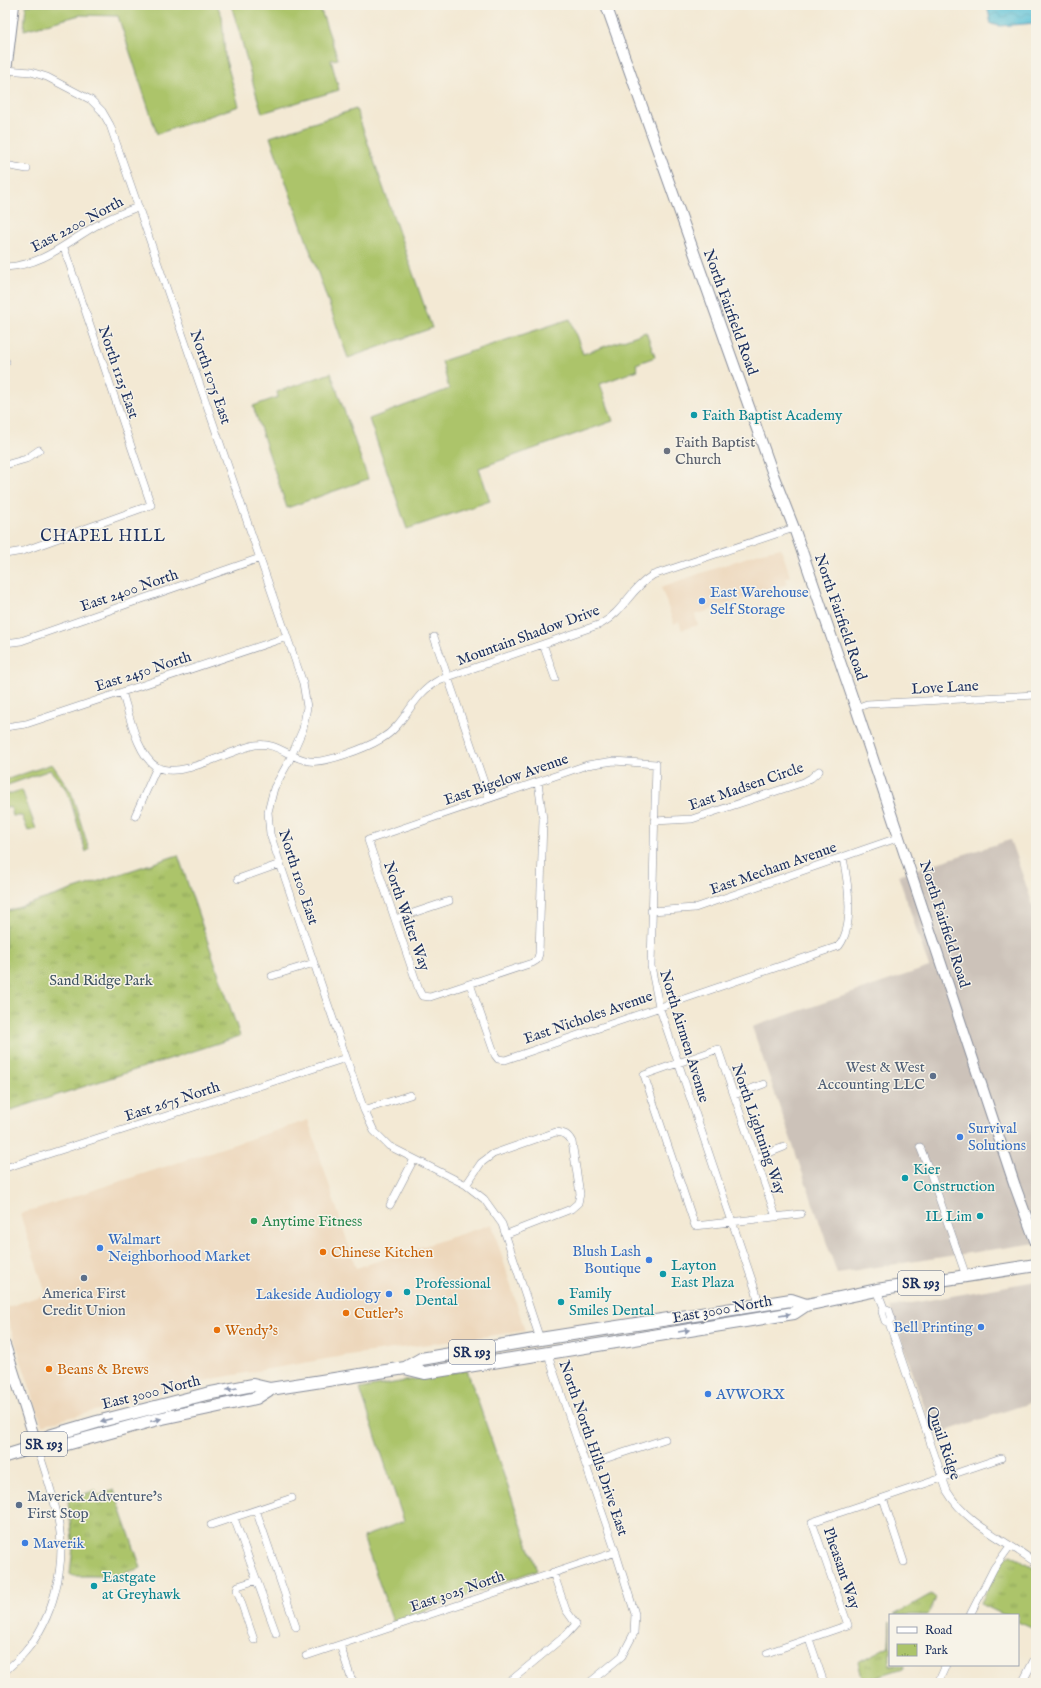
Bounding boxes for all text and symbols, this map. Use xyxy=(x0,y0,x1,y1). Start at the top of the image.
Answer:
street label: East 2200 North xyxy=(28,192,127,257)
street label: North Fairfield Road xyxy=(699,247,762,379)
street label: North 1125 East xyxy=(94,323,143,421)
street label: North 1075 East xyxy=(186,328,236,427)
place label: Faith Baptist Academy xyxy=(702,406,843,425)
marker: Faith Baptist Academy xyxy=(689,410,699,420)
place label: Faith Baptist Church xyxy=(675,433,755,469)
marker: Faith Baptist Church xyxy=(662,446,672,456)
district label: CHAPEL HILL xyxy=(40,527,166,547)
street label: North Fairfield Road xyxy=(810,551,871,684)
street label: East 2400 North xyxy=(78,565,181,616)
place label: East Warehouse Self Storage xyxy=(710,583,809,619)
marker: East Warehouse Self Storage xyxy=(697,596,707,606)
street label: Mountain Shadow Drive xyxy=(454,601,602,670)
street label: East 2450 North xyxy=(93,647,194,696)
street label: Love Lane xyxy=(911,676,979,699)
street label: East Bigelow Avenue xyxy=(441,749,571,810)
street label: East Madsen Circle xyxy=(686,758,806,815)
street label: North 1100 East xyxy=(274,827,323,927)
street label: East Mecham Avenue xyxy=(707,838,839,899)
street label: North Fairfield Road xyxy=(915,858,974,991)
street label: North Walter Way xyxy=(379,859,434,974)
street label: North Airmen Avenue xyxy=(655,968,714,1105)
park label: Sand Ridge Park xyxy=(49,971,154,990)
street label: East Nicholes Avenue xyxy=(521,986,655,1048)
place label: West & West Accounting LLC xyxy=(817,1058,925,1094)
street label: North Lightning Way xyxy=(727,1061,790,1198)
marker: West & West Accounting LLC xyxy=(928,1071,938,1081)
street label: East 2675 North xyxy=(122,1077,222,1126)
place label: Survival Solutions xyxy=(968,1119,1026,1155)
marker: Survival Solutions xyxy=(955,1132,965,1142)
place label: Kier Construction xyxy=(913,1160,995,1196)
marker: Kier Construction xyxy=(900,1173,910,1183)
place label: IL Lim xyxy=(925,1207,972,1226)
marker: IL Lim xyxy=(975,1211,985,1221)
place label: Anytime Fitness xyxy=(261,1212,362,1231)
marker: Anytime Fitness xyxy=(249,1216,259,1226)
place label: Walmart Neighborhood Market xyxy=(108,1230,251,1266)
place label: Blush Lash Boutique xyxy=(572,1242,641,1278)
marker: Walmart Neighborhood Market xyxy=(95,1243,105,1253)
place label: Chinese Kitchen xyxy=(331,1243,433,1262)
marker: Chinese Kitchen xyxy=(318,1247,328,1257)
marker: Blush Lash Boutique xyxy=(644,1255,654,1265)
place label: Layton East Plaza xyxy=(671,1256,735,1292)
marker: Layton East Plaza xyxy=(658,1269,668,1279)
road number: SR 193 xyxy=(898,1271,944,1295)
marker: America First Credit Union xyxy=(79,1273,89,1283)
place label: Professional Dental xyxy=(415,1274,491,1310)
place label: America First Credit Union xyxy=(41,1284,126,1320)
place label: Family Smiles Dental xyxy=(569,1284,655,1320)
place label: Lakeside Audiology xyxy=(256,1285,382,1304)
marker: Professional Dental xyxy=(402,1287,412,1297)
marker: Lakeside Audiology xyxy=(384,1289,394,1299)
street label: East 3000 North xyxy=(671,1291,773,1328)
marker: Family Smiles Dental xyxy=(556,1297,566,1307)
place label: Cutler's xyxy=(354,1304,403,1323)
marker: Cutler's xyxy=(341,1308,351,1318)
one-way arrow xyxy=(778,1311,791,1317)
place label: Bell Printing xyxy=(893,1318,974,1337)
place label: Wendy's xyxy=(225,1321,278,1340)
marker: Bell Printing xyxy=(976,1322,986,1332)
marker: Wendy's xyxy=(212,1325,222,1335)
one-way arrow xyxy=(678,1328,690,1334)
road number: SR 193 xyxy=(449,1340,495,1364)
street label: North North Hills Drive East xyxy=(555,1358,632,1538)
place label: Beans & Brews xyxy=(57,1360,149,1379)
marker: Beans & Brews xyxy=(44,1364,54,1374)
street label: East 3000 North xyxy=(100,1371,202,1414)
place label: AVWORX xyxy=(715,1385,785,1404)
one-way arrow xyxy=(226,1386,238,1392)
marker: AVWORX xyxy=(703,1389,713,1399)
street label: Quail Ridge xyxy=(922,1404,965,1482)
one-way arrow xyxy=(150,1416,162,1422)
one-way arrow xyxy=(100,1417,112,1423)
road number: SR 193 xyxy=(21,1432,67,1456)
place label: Maverick Adventure's First Stop xyxy=(27,1487,162,1523)
marker: Maverick Adventure's First Stop xyxy=(14,1500,24,1510)
street label: Pheasant Way xyxy=(819,1525,865,1612)
place label: Maverik xyxy=(33,1534,85,1553)
marker: Maverik xyxy=(20,1538,30,1548)
street label: East 3025 North xyxy=(408,1566,507,1616)
place label: Eastgate at Greyhawk xyxy=(102,1568,181,1604)
marker: Eastgate at Greyhawk xyxy=(89,1581,99,1591)
legend xyxy=(889,1614,1019,1666)
text: Road xyxy=(925,1623,953,1638)
text: Park xyxy=(925,1643,948,1658)

